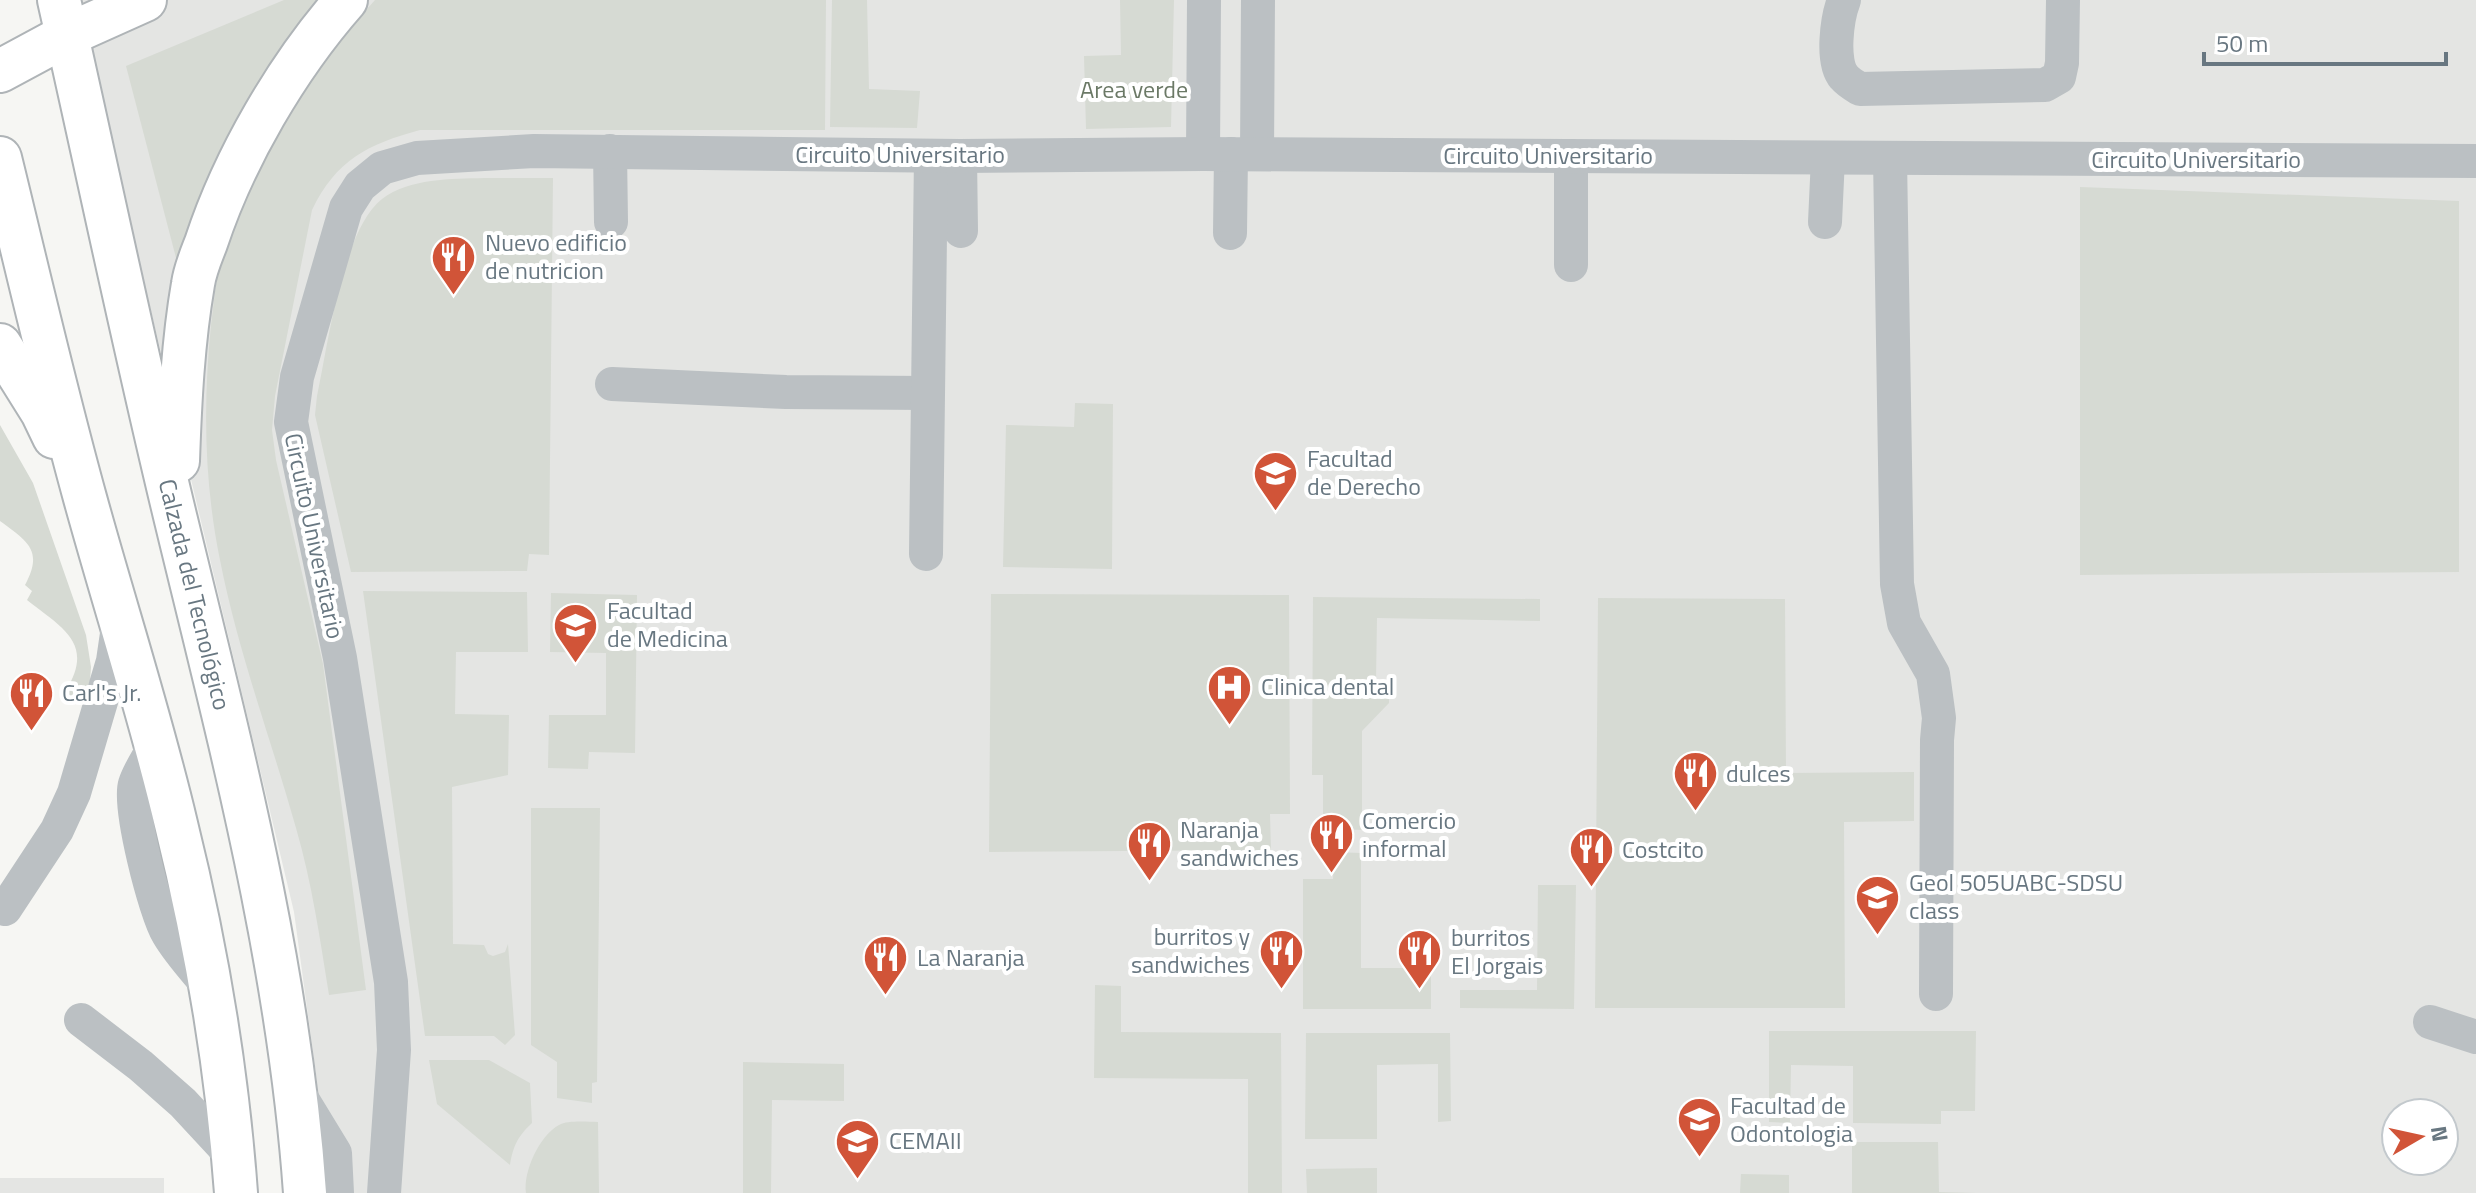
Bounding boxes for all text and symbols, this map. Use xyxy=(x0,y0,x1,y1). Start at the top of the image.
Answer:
scale bar xyxy=(2204,16,2446,66)
text: 50 m xyxy=(2216,25,2268,61)
park label: Area verde xyxy=(1080,71,1188,107)
street label: Circuito Universitario xyxy=(795,136,1005,172)
street label: Circuito Universitario xyxy=(1443,137,1653,173)
street label: Circuito Universitario xyxy=(2091,141,2301,177)
place label: Nuevo edificio de nutricion xyxy=(485,224,627,288)
restaurant icon: Nuevo edificio de nutricion xyxy=(430,233,478,296)
street label: Circuito Universitario xyxy=(276,430,354,642)
place label: Facultad de Derecho xyxy=(1307,440,1421,504)
school or university icon: Facultad de Derecho xyxy=(1252,449,1300,512)
street label: Calzada del Tecnológico xyxy=(150,475,241,714)
place label: Facultad de Medicina xyxy=(607,592,728,656)
school or university icon: Facultad de Medicina xyxy=(552,601,600,664)
hospital icon: Clinica dental xyxy=(1206,663,1254,726)
place label: Clinica dental xyxy=(1261,668,1394,704)
restaurant icon: Carl's Jr. xyxy=(7,669,55,732)
place label: Carl's Jr. xyxy=(62,674,141,710)
restaurant icon: dulces xyxy=(1671,750,1719,813)
place label: dulces xyxy=(1726,755,1791,791)
place label: Comercio informal xyxy=(1362,802,1456,866)
place label: Naranja sandwiches xyxy=(1180,811,1299,875)
restaurant icon: Comercio informal xyxy=(1307,811,1355,874)
restaurant icon: Naranja sandwiches xyxy=(1125,820,1173,883)
restaurant icon: Costcito xyxy=(1567,826,1615,889)
place label: Costcito xyxy=(1622,831,1704,867)
place label: Geol 505UABC-SDSU class xyxy=(1909,864,2123,928)
school or university icon: Geol 505UABC-SDSU class xyxy=(1854,873,1902,936)
place label: burritos y sandwiches xyxy=(1131,918,1250,982)
place label: burritos El Jorgais xyxy=(1451,919,1544,983)
restaurant icon: burritos y sandwiches xyxy=(1257,927,1305,990)
restaurant icon: burritos El Jorgais xyxy=(1396,928,1444,991)
restaurant icon: La Naranja xyxy=(862,934,910,997)
place label: La Naranja xyxy=(917,939,1025,975)
place label: Facultad de Odontologia xyxy=(1730,1087,1853,1151)
school or university icon: Facultad de Odontologia xyxy=(1675,1096,1723,1159)
north arrow xyxy=(2380,1097,2460,1177)
school or university icon: CEMAII xyxy=(834,1117,882,1180)
place label: CEMAII xyxy=(889,1122,962,1158)
text: N xyxy=(2422,1124,2458,1144)

